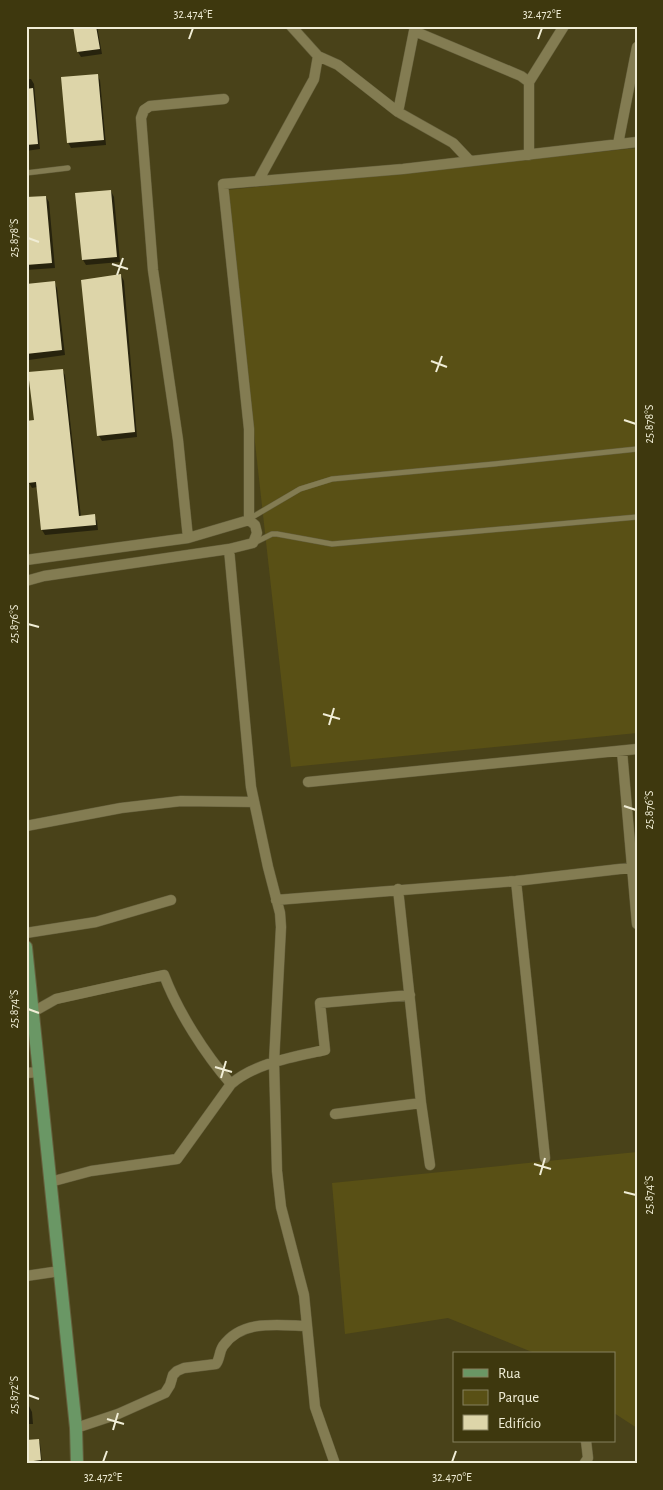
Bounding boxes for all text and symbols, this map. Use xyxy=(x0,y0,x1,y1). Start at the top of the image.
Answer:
text: 32.474°E xyxy=(173,8,213,20)
text: 32.472°E xyxy=(523,8,562,20)
text: 25.878°S xyxy=(8,218,20,257)
text: 25.878°S xyxy=(643,404,655,443)
text: 25.876°S xyxy=(8,604,20,643)
text: 25.876°S xyxy=(643,790,655,829)
text: 25.874°S xyxy=(8,989,20,1028)
text: 25.874°S xyxy=(643,1175,655,1214)
legend xyxy=(453,1352,616,1442)
text: Rua xyxy=(498,1366,521,1381)
text: 25.872°S xyxy=(8,1375,20,1414)
text: Parque xyxy=(498,1390,539,1405)
text: Edifício xyxy=(498,1416,541,1431)
text: 32.472°E xyxy=(84,1471,123,1483)
text: 32.470°E xyxy=(432,1471,472,1483)

